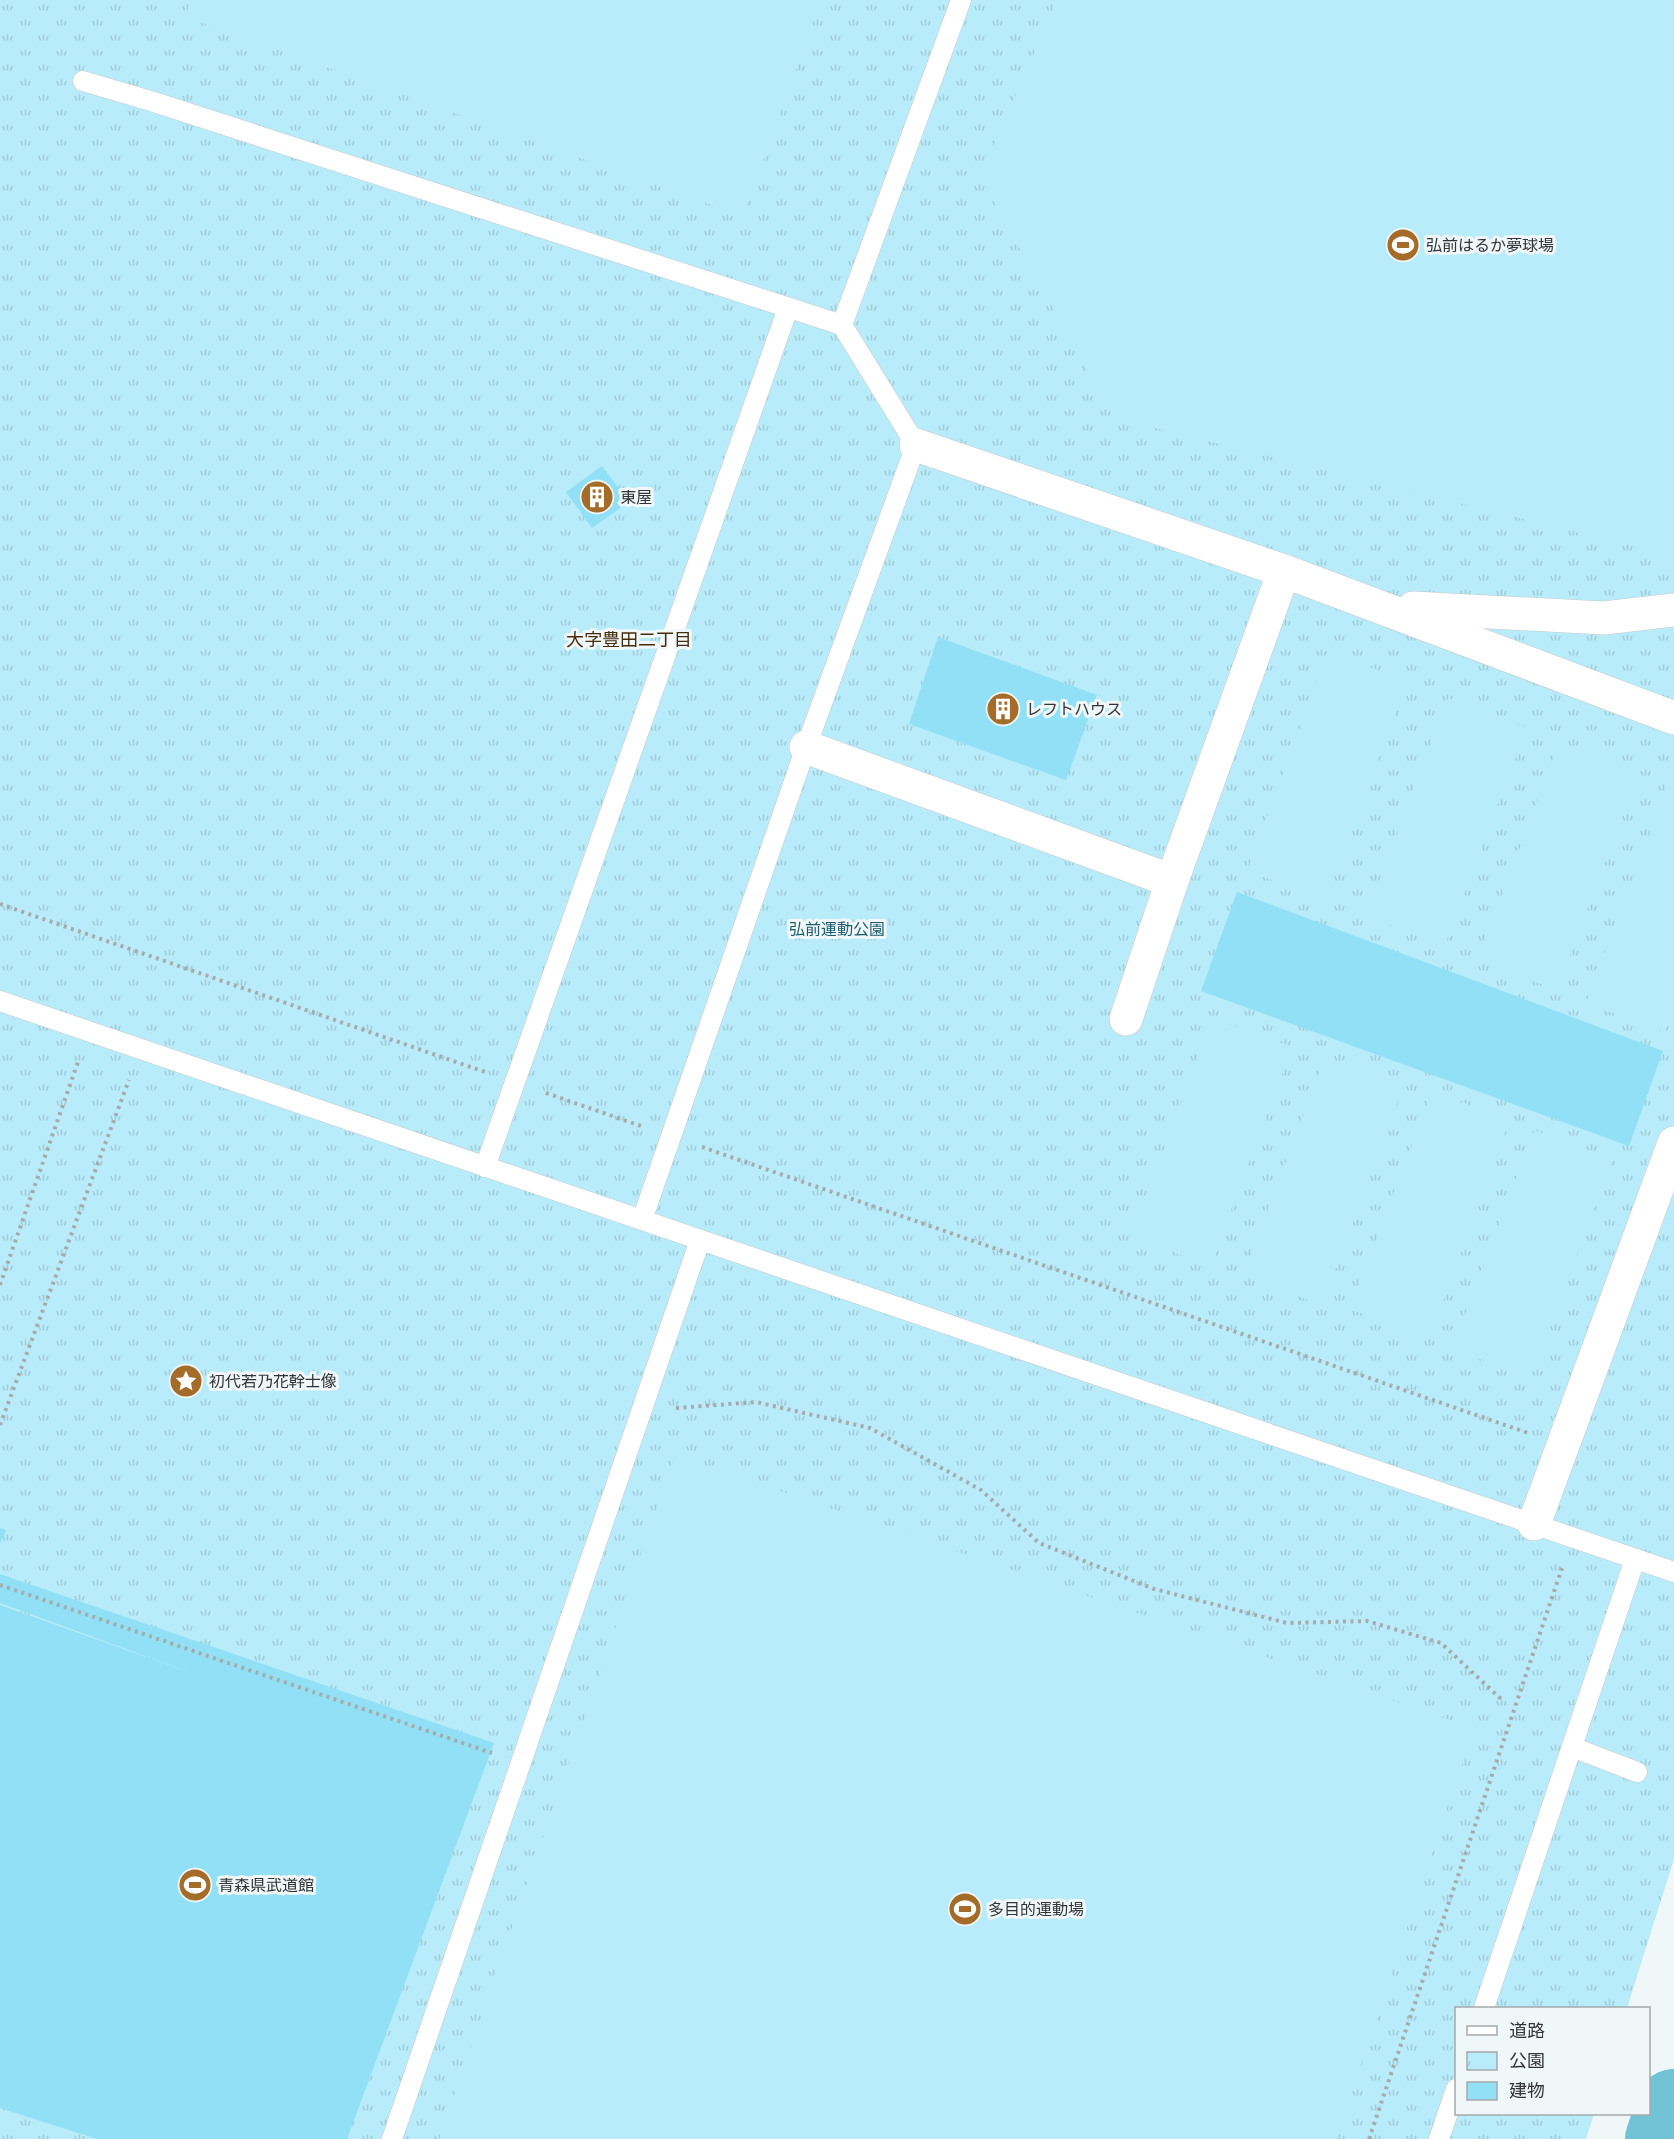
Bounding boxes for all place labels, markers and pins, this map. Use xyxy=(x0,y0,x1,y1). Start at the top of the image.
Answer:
sports icon: 弘前はるか夢球場 xyxy=(1385,227,1421,263)
place label: 弘前はるか夢球場 xyxy=(1426,236,1554,255)
building icon: 東屋 xyxy=(579,479,615,515)
place label: 東屋 xyxy=(620,488,652,507)
building icon: レフトハウス xyxy=(985,691,1021,727)
place label: レフトハウス xyxy=(1026,700,1122,719)
place icon: 初代若乃花幹士像 xyxy=(168,1363,204,1399)
place label: 初代若乃花幹士像 xyxy=(209,1372,337,1391)
sports icon: 青森県武道館 xyxy=(177,1867,213,1903)
place label: 青森県武道館 xyxy=(218,1876,314,1895)
sports icon: 多目的運動場 xyxy=(947,1891,983,1927)
place label: 多目的運動場 xyxy=(988,1900,1084,1919)

